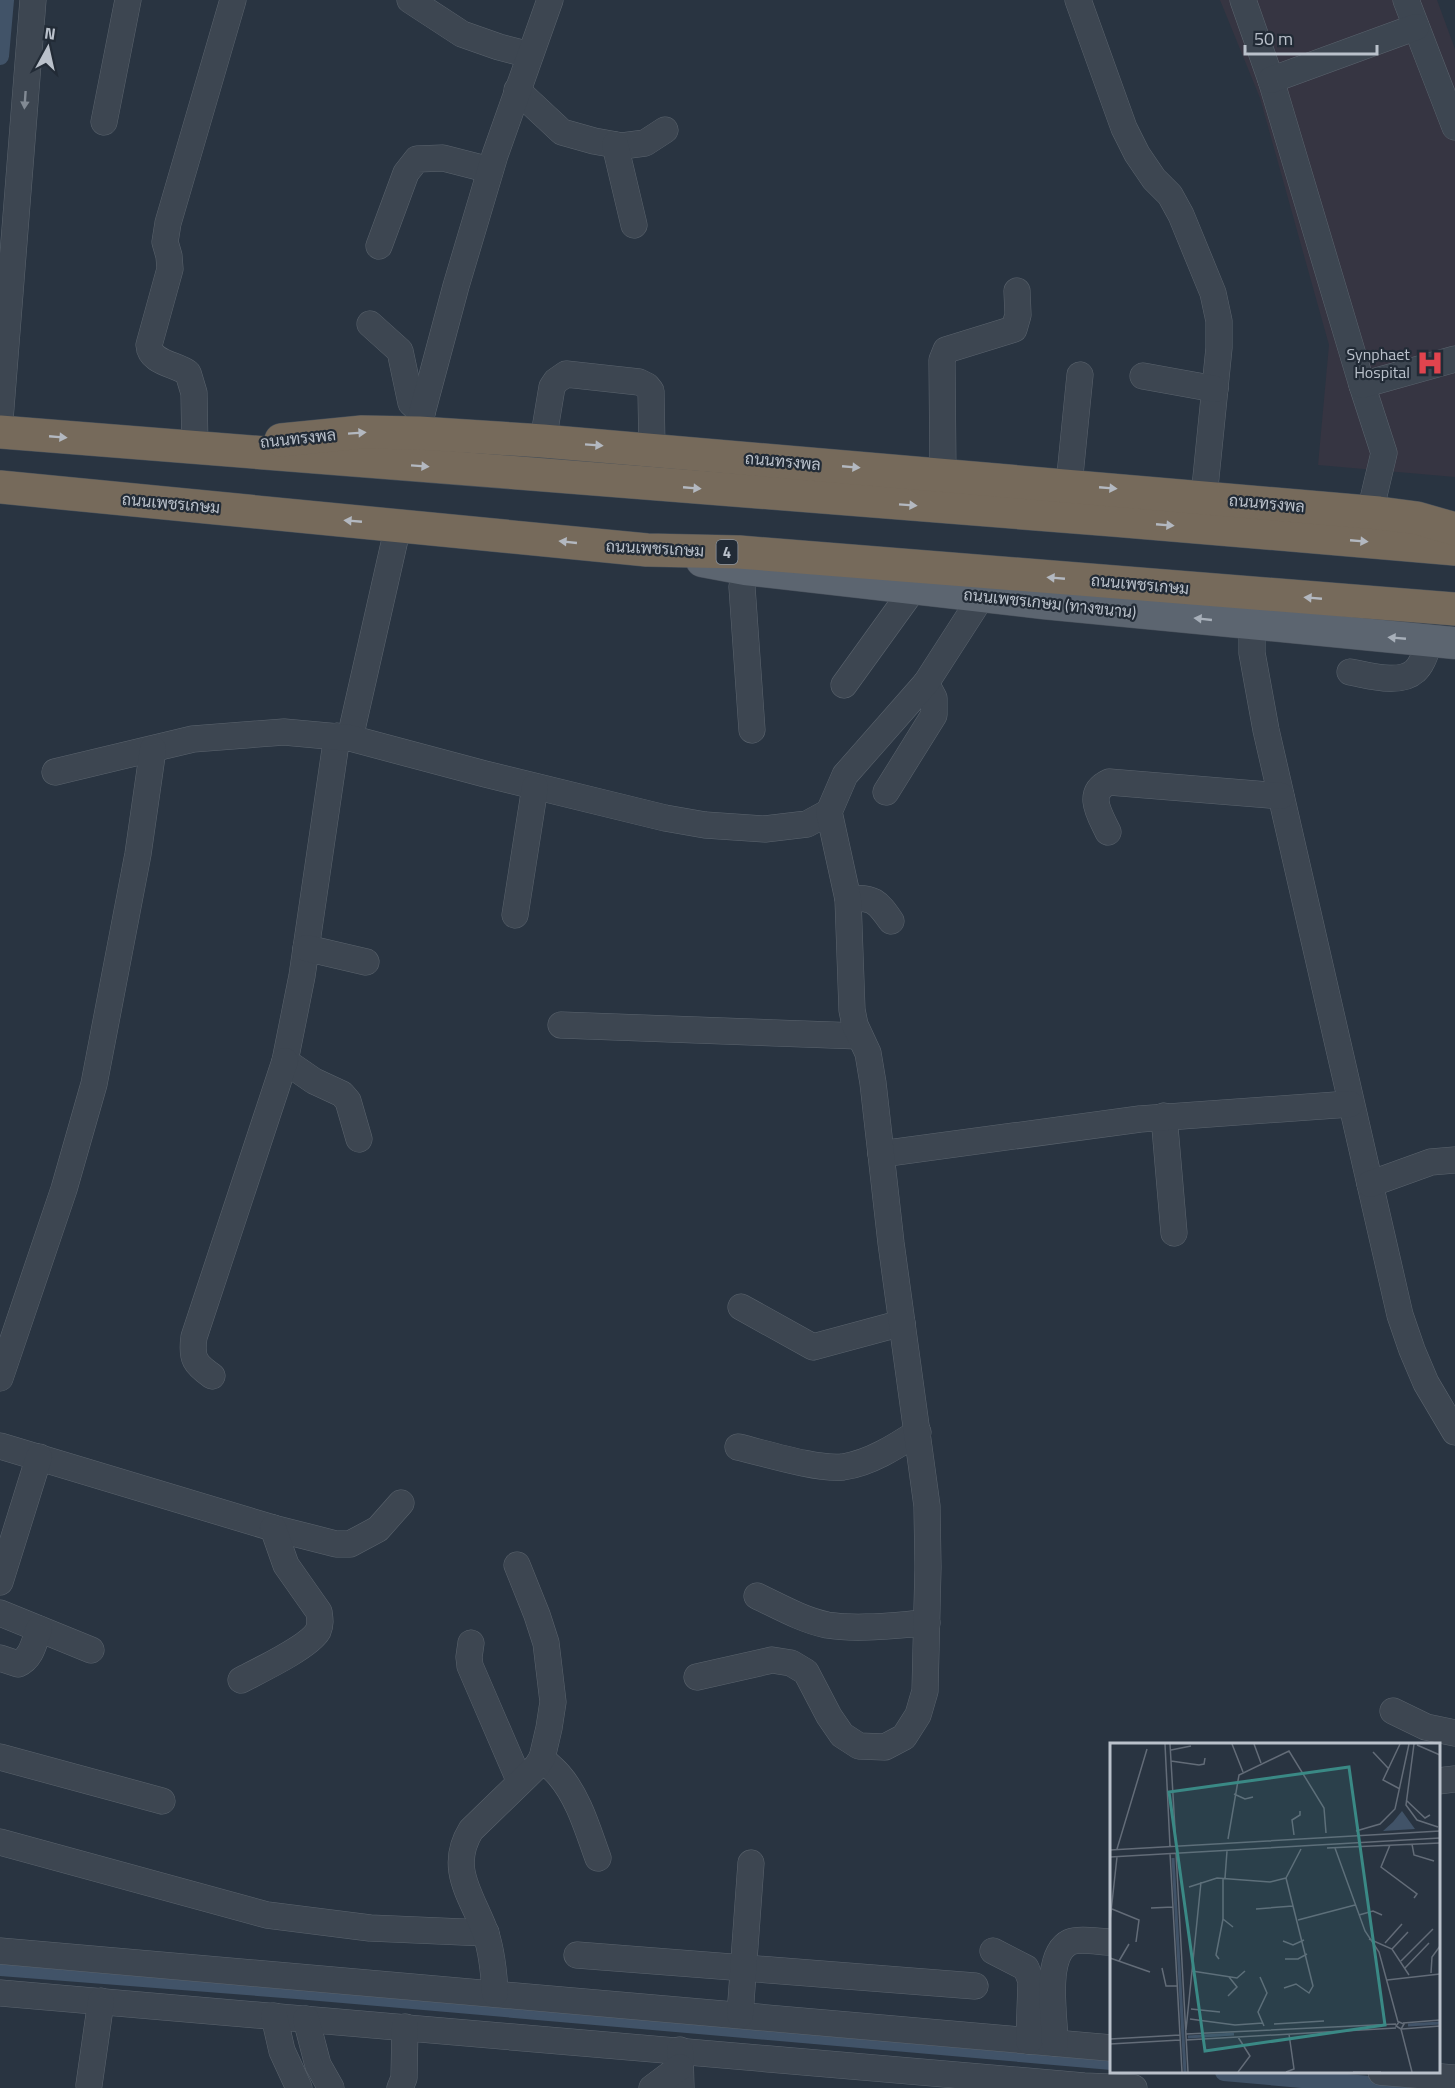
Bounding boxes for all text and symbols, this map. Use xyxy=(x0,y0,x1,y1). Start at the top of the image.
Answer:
north arrow xyxy=(18,18,78,78)
scale bar xyxy=(1245,18,1377,56)
text: N xyxy=(43,20,57,46)
text: 50 m xyxy=(1254,25,1293,52)
one-way arrow xyxy=(20,91,30,110)
place label: Synphaet Hospital xyxy=(1346,342,1410,384)
hospital icon: Synphaet Hospital xyxy=(1415,348,1445,378)
street label: ถนนทรงพล xyxy=(259,422,337,454)
one-way arrow xyxy=(348,428,367,438)
one-way arrow xyxy=(49,432,68,442)
one-way arrow xyxy=(584,440,603,450)
street label: ถนนทรงพล xyxy=(744,446,822,476)
one-way arrow xyxy=(411,462,430,471)
one-way arrow xyxy=(842,462,861,472)
one-way arrow xyxy=(683,483,702,493)
one-way arrow xyxy=(1099,483,1118,493)
street label: ถนนเพชรเกษม xyxy=(121,487,221,519)
street label: ถนนทรงพล xyxy=(1228,488,1306,518)
one-way arrow xyxy=(898,500,917,510)
one-way arrow xyxy=(344,516,363,526)
one-way arrow xyxy=(1156,520,1175,529)
street label: ถนนเพชรเกษม xyxy=(605,533,705,563)
one-way arrow xyxy=(1350,536,1369,546)
one-way arrow xyxy=(559,537,578,547)
road number: 4 xyxy=(716,540,738,564)
street label: ถนนเพชรเกษม xyxy=(1090,568,1190,600)
one-way arrow xyxy=(1046,573,1065,582)
street label: ถนนเพชรเกษม (ทางขนาน) xyxy=(962,582,1138,624)
one-way arrow xyxy=(1303,594,1322,603)
one-way arrow xyxy=(1193,614,1212,624)
one-way arrow xyxy=(1387,633,1406,643)
inset map xyxy=(1110,1743,1440,2073)

